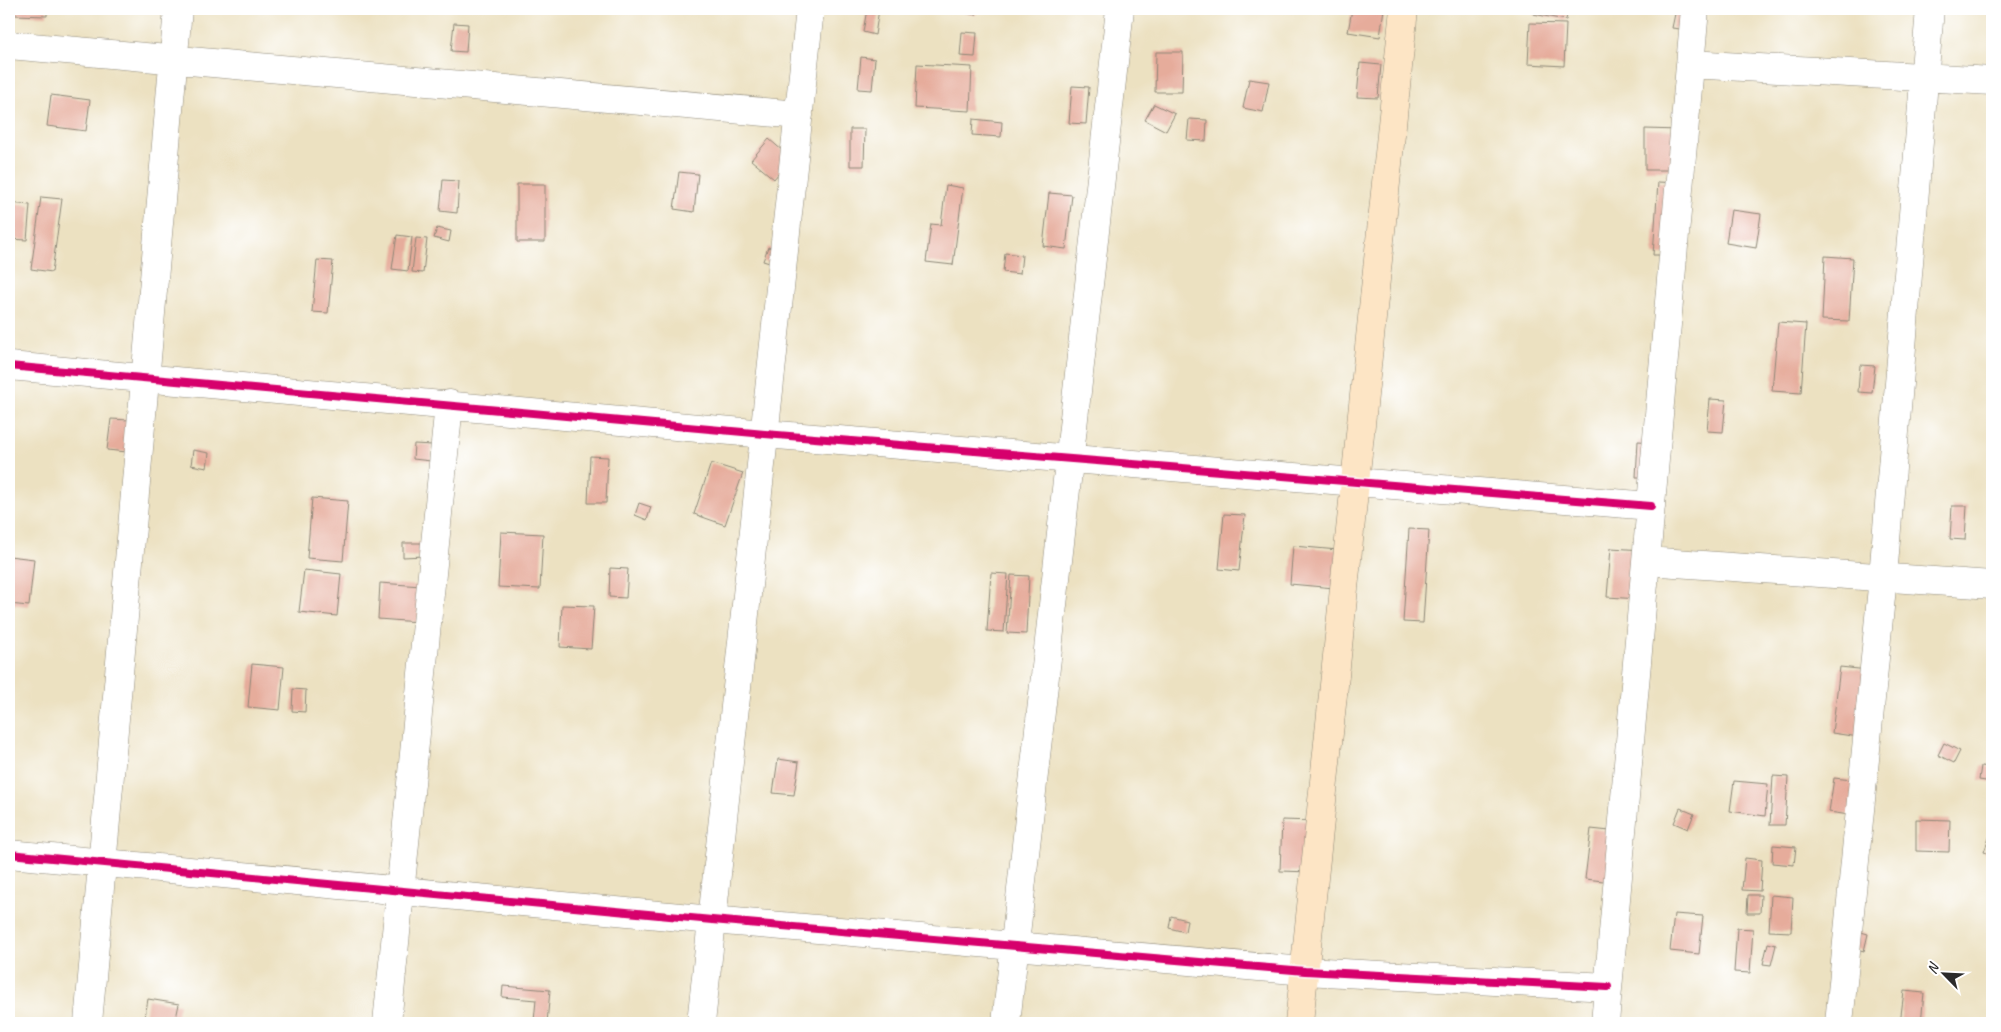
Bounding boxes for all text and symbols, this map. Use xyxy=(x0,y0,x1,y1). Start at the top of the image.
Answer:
north arrow xyxy=(1918,950,1968,1000)
text: N xyxy=(1923,959,1943,976)

